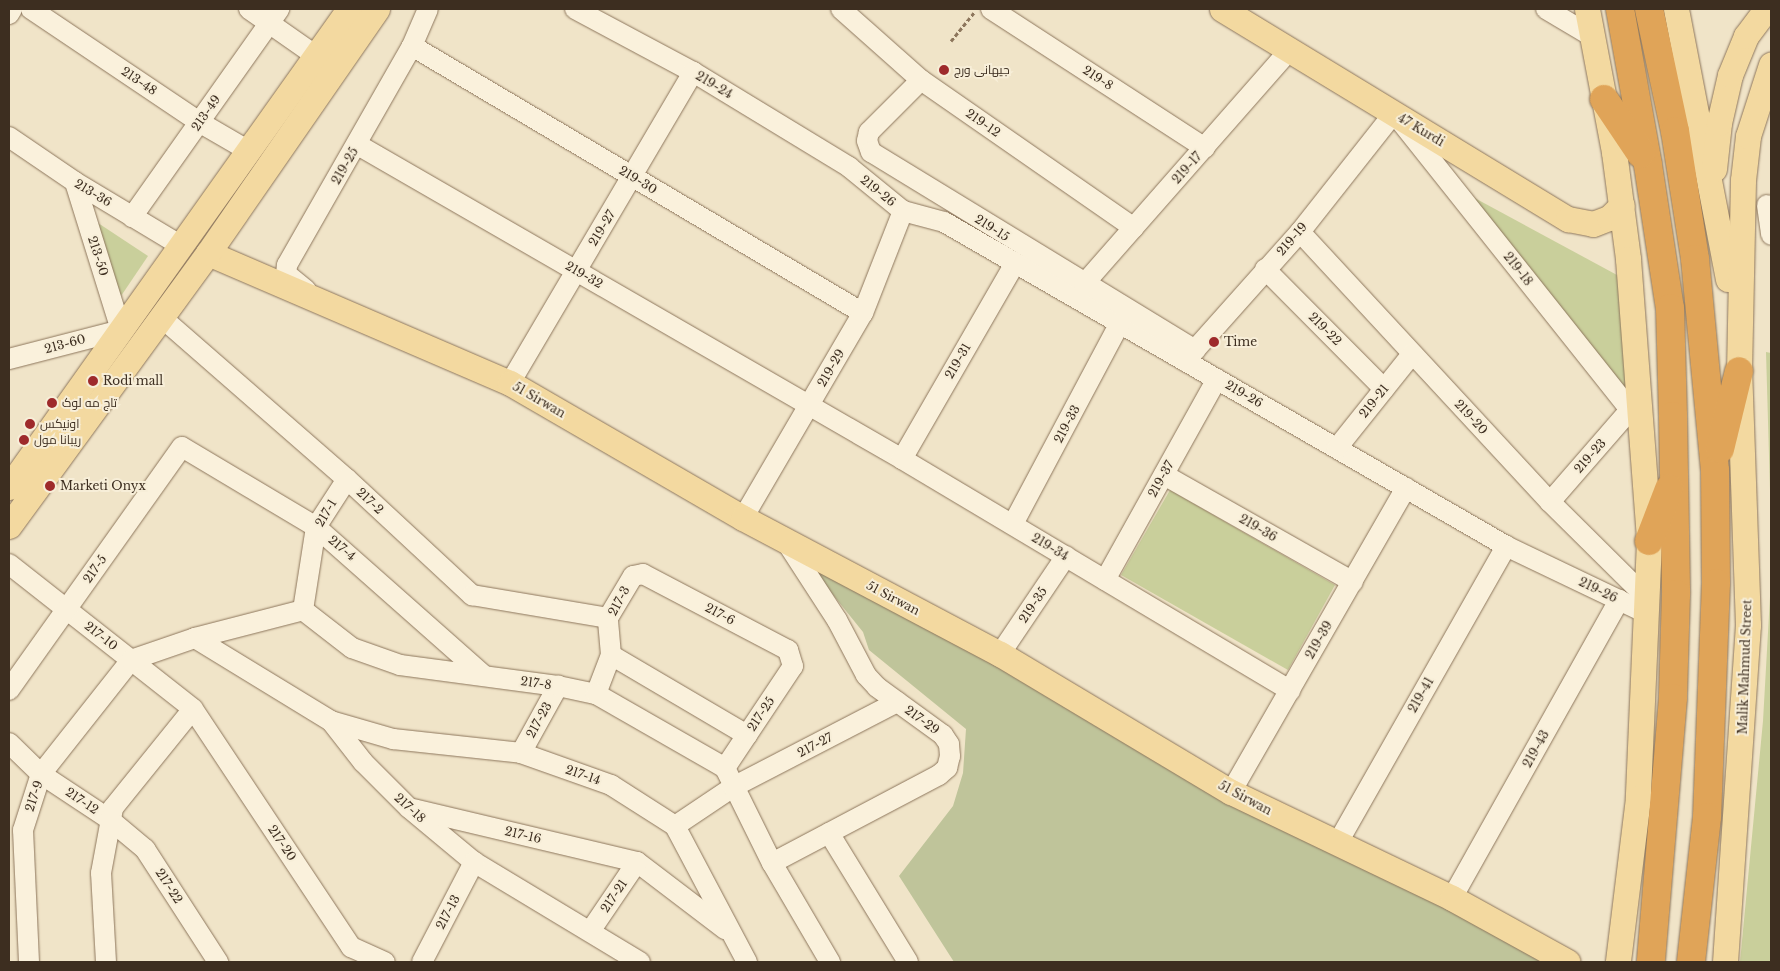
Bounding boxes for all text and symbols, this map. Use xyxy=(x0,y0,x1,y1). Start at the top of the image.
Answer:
place label: جیهانی ورچ xyxy=(954,63,1010,77)
street label: 219-8 xyxy=(1080,63,1116,93)
street label: 213-48 xyxy=(118,64,160,98)
marker: جیهانی ورچ xyxy=(938,64,950,76)
street label: 219-24 xyxy=(693,68,735,102)
street label: 213-49 xyxy=(189,92,223,134)
street label: 219-12 xyxy=(963,106,1003,140)
street label: 47 Kurdi xyxy=(1395,111,1447,149)
street label: 219-25 xyxy=(329,145,361,187)
street label: 219-17 xyxy=(1169,149,1205,187)
street label: 219-30 xyxy=(616,163,660,197)
street label: 219-26 xyxy=(857,172,899,210)
street label: 213-36 xyxy=(72,176,114,210)
street label: 219-27 xyxy=(586,207,618,249)
street label: 219-15 xyxy=(972,212,1012,244)
street label: 219-19 xyxy=(1274,220,1310,258)
street label: 213-50 xyxy=(85,234,111,278)
street label: 219-18 xyxy=(1500,249,1536,289)
street label: 219-32 xyxy=(563,259,605,291)
street label: 219-22 xyxy=(1305,309,1345,349)
street label: 213-60 xyxy=(43,332,87,356)
place label: Time xyxy=(1224,335,1257,349)
marker: Time xyxy=(1208,336,1220,348)
street label: 219-31 xyxy=(942,341,974,381)
street label: 219-29 xyxy=(814,347,848,389)
place label: Rodi mall xyxy=(103,374,163,388)
marker: Rodi mall xyxy=(87,375,99,387)
street label: 219-26 xyxy=(1223,377,1265,411)
street label: 51 Sirwan xyxy=(510,379,568,421)
street label: 219-21 xyxy=(1356,381,1392,421)
place label: تاج مه لوک xyxy=(62,396,117,410)
marker: تاج مه لوک xyxy=(46,397,58,409)
street label: 219-20 xyxy=(1451,397,1491,437)
street label: 219-33 xyxy=(1051,403,1083,445)
place label: اونيكس xyxy=(40,417,79,431)
marker: اونيكس xyxy=(24,418,36,430)
place label: ريبانا مول xyxy=(34,433,81,447)
marker: ريبانا مول xyxy=(18,434,30,446)
street label: 219-23 xyxy=(1571,436,1609,476)
street label: 219-37 xyxy=(1145,458,1177,500)
place label: Marketi Onyx xyxy=(60,479,146,493)
marker: Marketi Onyx xyxy=(44,480,56,492)
street label: 217-2 xyxy=(354,485,386,517)
street label: 217-1 xyxy=(312,497,340,529)
street label: 219-36 xyxy=(1237,511,1279,545)
street label: 219-34 xyxy=(1029,530,1071,564)
street label: 217-4 xyxy=(325,532,359,564)
street label: 217-5 xyxy=(80,552,110,586)
street label: 219-26 xyxy=(1576,575,1620,605)
street label: 51 Sirwan xyxy=(864,578,922,618)
street label: 217-3 xyxy=(605,584,633,618)
street label: 219-35 xyxy=(1016,584,1050,626)
street label: Malik Mahmud Street xyxy=(1735,599,1755,735)
street label: 217-6 xyxy=(703,600,737,628)
street label: 217-10 xyxy=(82,619,120,653)
street label: 219-39 xyxy=(1302,619,1336,661)
street label: 217-8 xyxy=(519,674,553,692)
street label: 219-41 xyxy=(1405,675,1437,715)
street label: 217-25 xyxy=(744,694,778,734)
street label: 217-23 xyxy=(523,700,555,740)
street label: 217-29 xyxy=(902,703,942,737)
street label: 219-43 xyxy=(1520,728,1552,770)
street label: 217-27 xyxy=(795,730,835,760)
street label: 217-14 xyxy=(563,762,603,788)
street label: 51 Sirwan xyxy=(1216,778,1274,818)
street label: 217-9 xyxy=(22,779,46,813)
street label: 217-12 xyxy=(63,785,101,817)
street label: 217-18 xyxy=(392,790,428,826)
street label: 217-20 xyxy=(265,822,299,864)
street label: 217-16 xyxy=(503,824,543,846)
street label: 217-22 xyxy=(152,866,186,906)
street label: 217-21 xyxy=(598,877,630,915)
street label: 217-13 xyxy=(433,892,463,932)

